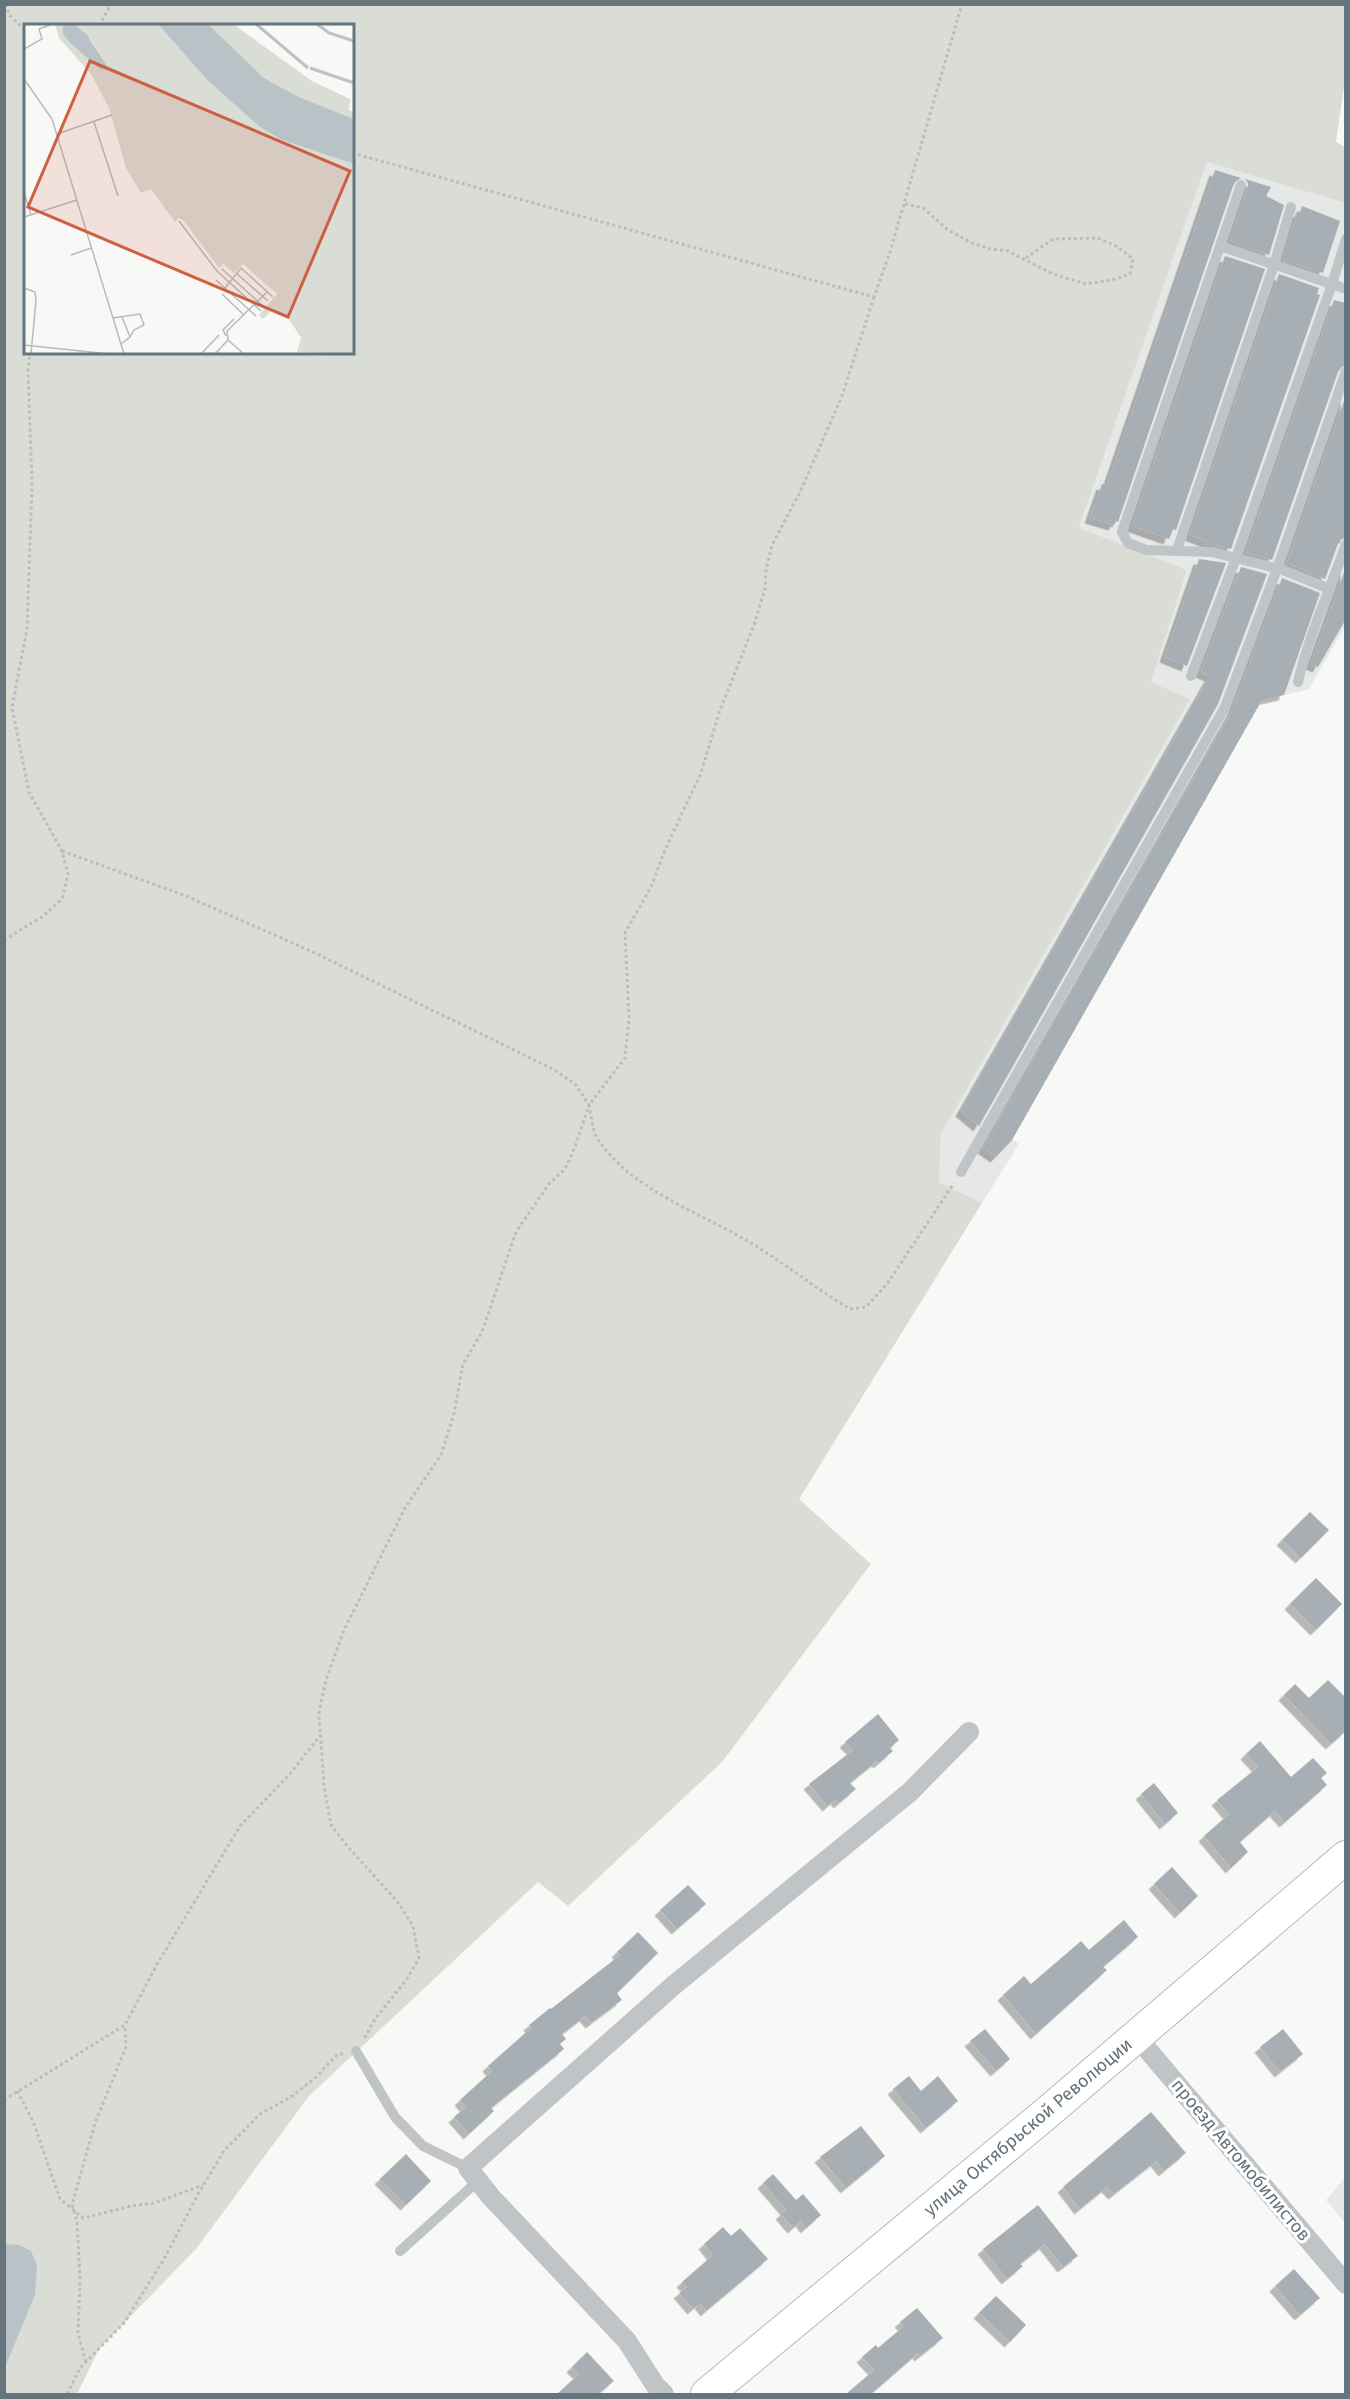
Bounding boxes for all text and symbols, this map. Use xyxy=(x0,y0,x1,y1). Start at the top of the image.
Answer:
inset map xyxy=(24,24,354,354)
street label: улица Октябрьской Революции xyxy=(919,2033,1137,2221)
street label: проезд Автомобилистов xyxy=(1167,2074,1315,2246)

